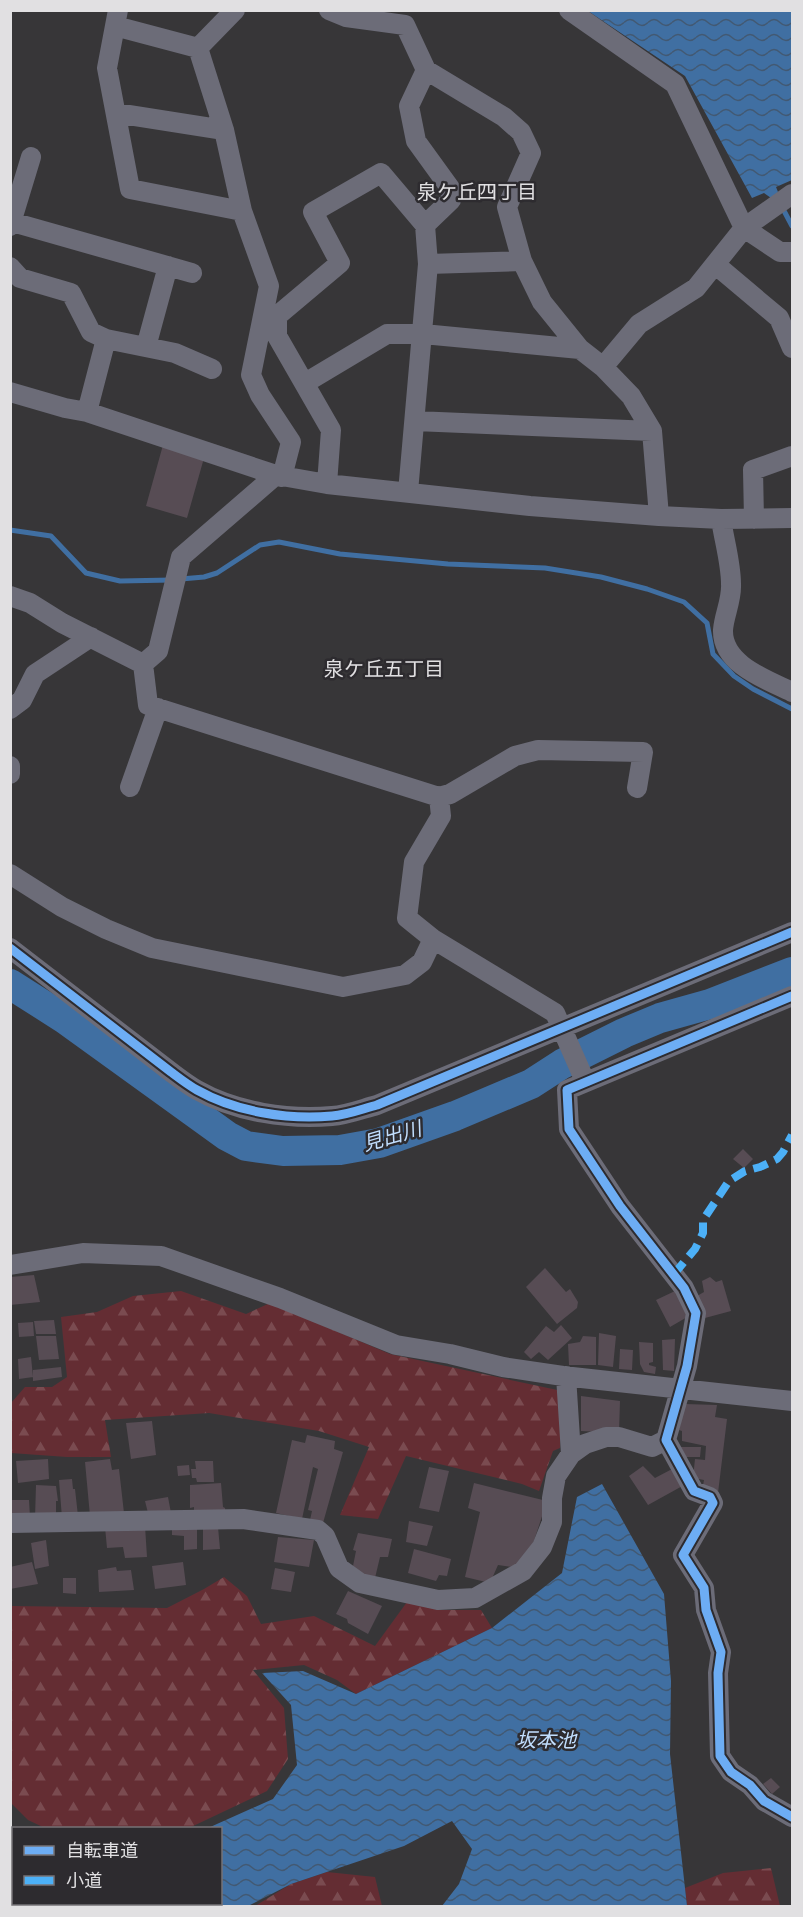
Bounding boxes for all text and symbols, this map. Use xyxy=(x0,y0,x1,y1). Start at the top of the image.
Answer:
district label: 泉ケ丘四丁目 xyxy=(417,179,537,205)
district label: 泉ケ丘五丁目 xyxy=(324,656,444,682)
water label: 見出川 xyxy=(360,1115,426,1157)
water label: 坂本池 xyxy=(516,1727,578,1753)
legend xyxy=(12,1827,222,1905)
text: 自転車道 xyxy=(66,1839,138,1862)
text: 小道 xyxy=(66,1869,102,1892)

